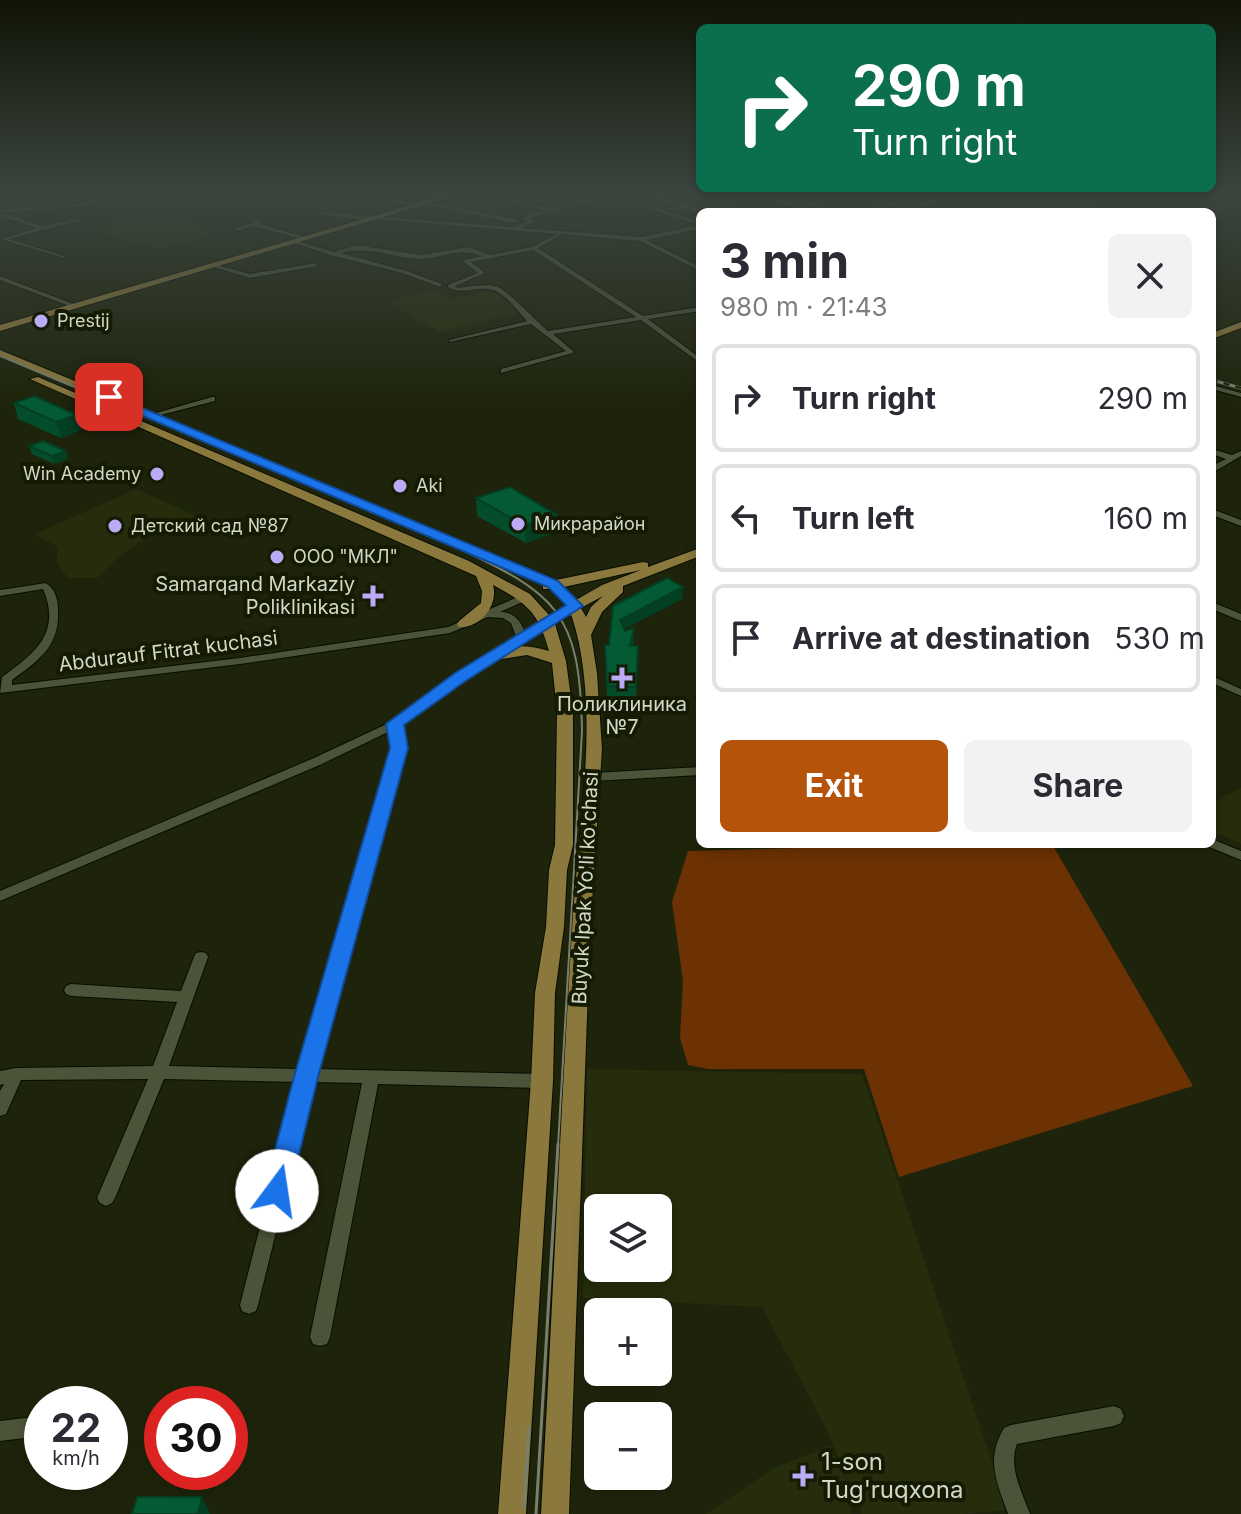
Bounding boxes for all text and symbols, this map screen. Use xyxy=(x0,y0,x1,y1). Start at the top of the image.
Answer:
text: 290 m xyxy=(852,52,1026,120)
icon: right xyxy=(720,56,824,160)
text: Turn right xyxy=(852,120,1017,164)
text: 3 min xyxy=(720,231,849,290)
button: close xyxy=(1108,234,1192,318)
text: 980 m · 21:43 xyxy=(720,291,888,322)
place label: Prestij xyxy=(57,310,110,331)
marker: Prestij xyxy=(32,312,50,330)
pin xyxy=(75,363,143,431)
icon: arrive xyxy=(87,375,131,419)
icon: right xyxy=(724,376,768,420)
text: Turn right xyxy=(792,380,936,416)
text: 290 m xyxy=(1097,380,1188,416)
place label: Win Academy xyxy=(23,463,141,484)
marker: Win Academy xyxy=(148,465,166,483)
place label: Aki xyxy=(416,475,443,496)
marker: Aki xyxy=(391,477,409,495)
icon: left xyxy=(724,496,768,540)
text: Turn left xyxy=(792,500,914,536)
text: 160 m xyxy=(1104,500,1188,536)
place label: Микрарайон xyxy=(534,513,645,534)
place label: Детский сад №87 xyxy=(131,515,289,536)
marker: Микрарайон xyxy=(509,515,527,533)
marker: Детский сад №87 xyxy=(106,517,124,535)
place label: ООО "МКЛ" xyxy=(293,546,398,567)
marker: ООО "МКЛ" xyxy=(268,548,286,566)
place label: Samarqand Markaziy Poliklinikasi xyxy=(155,572,355,619)
marker: Samarqand Markaziy Poliklinikasi xyxy=(362,585,384,607)
icon: arrive xyxy=(724,616,768,660)
text: Arrive at destination xyxy=(792,620,1090,656)
text: 530 m xyxy=(1114,620,1205,656)
street label: Abdurauf Fitrat kuchasi xyxy=(57,626,279,676)
marker: Поликлиника №7 xyxy=(611,667,633,689)
place label: Поликлиника №7 xyxy=(557,692,687,739)
button: Exit xyxy=(720,740,948,832)
button: Share xyxy=(964,740,1192,832)
street label: Buyuk Ipak Yo'li ko'chasi xyxy=(567,771,603,1005)
position arrow xyxy=(235,1149,319,1233)
map controls xyxy=(584,1194,672,1490)
button: layers xyxy=(584,1194,672,1282)
button: + xyxy=(584,1298,672,1386)
speed limit sign: 30 xyxy=(144,1386,248,1490)
button: − xyxy=(584,1402,672,1490)
text: 22 xyxy=(51,1403,101,1452)
text: km/h xyxy=(52,1446,100,1470)
place label: 1-son Tug'ruqxona xyxy=(821,1447,963,1504)
marker: 1-son Tug'ruqxona xyxy=(792,1465,814,1487)

